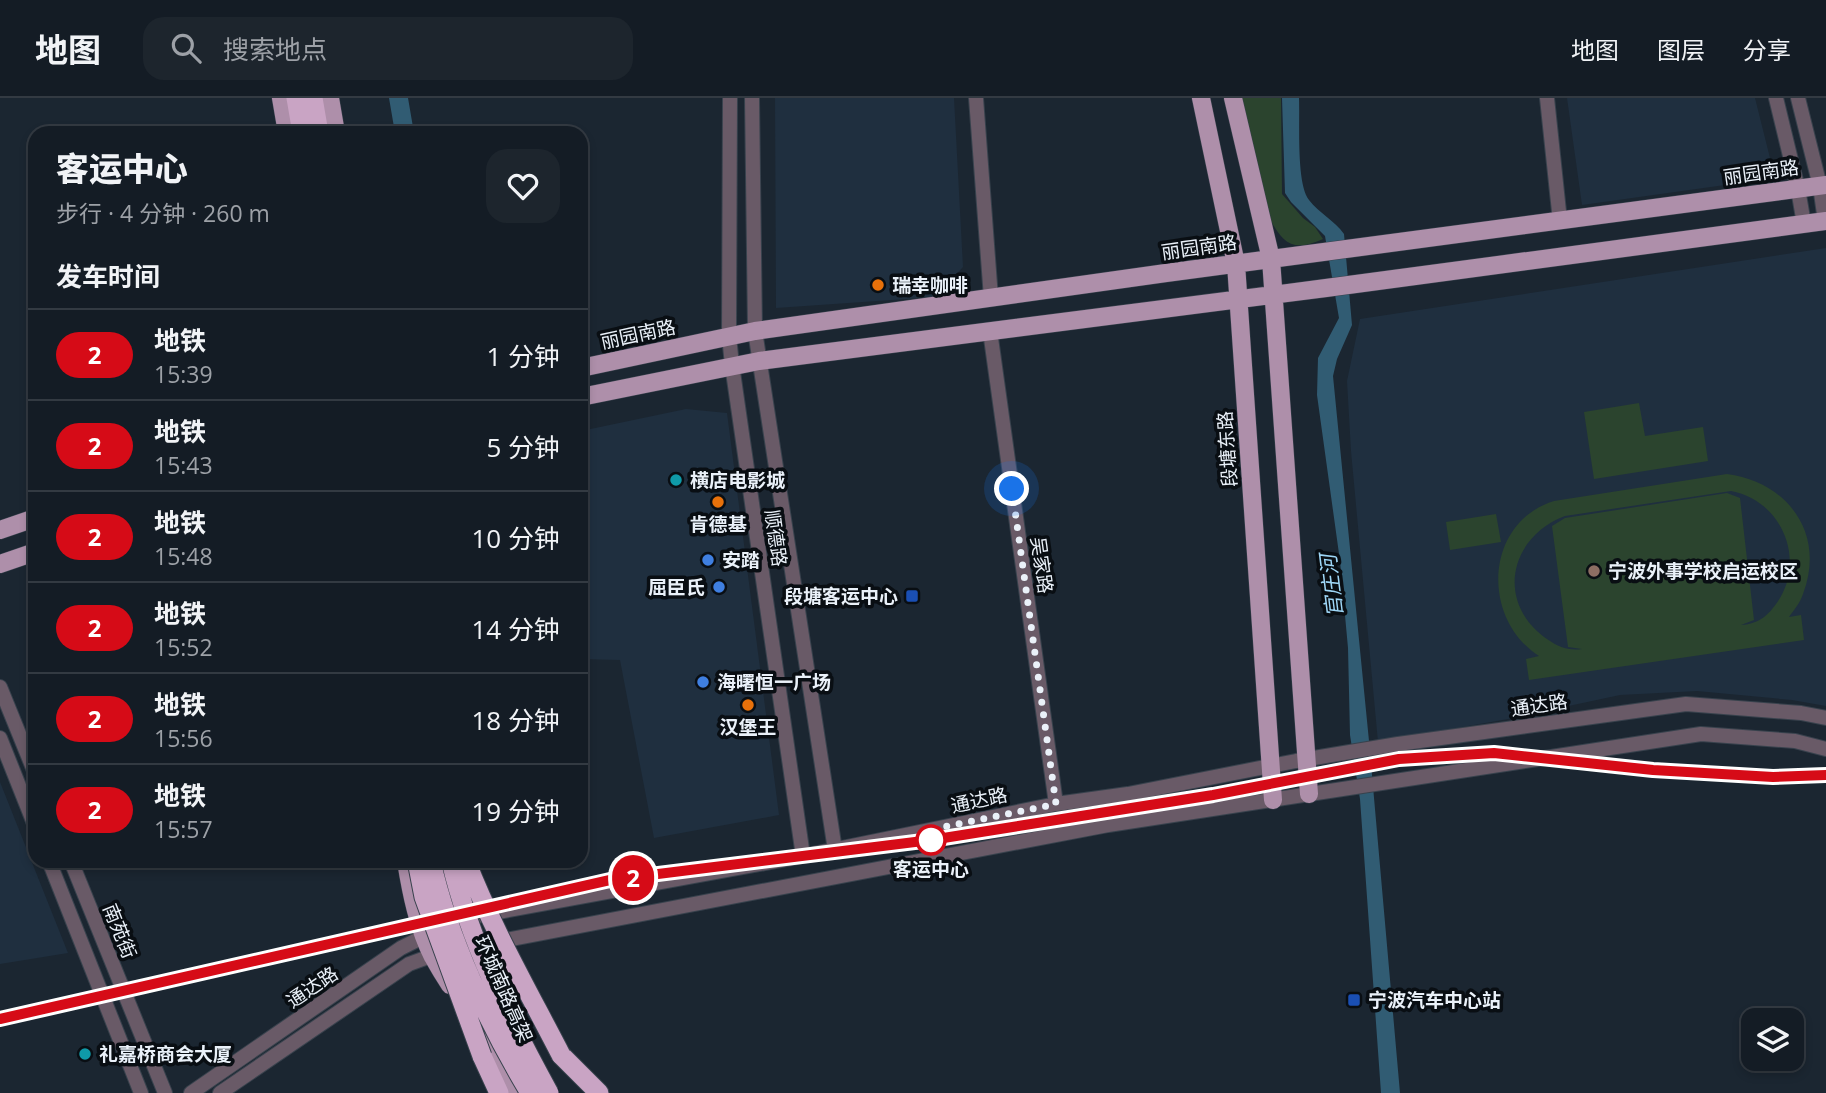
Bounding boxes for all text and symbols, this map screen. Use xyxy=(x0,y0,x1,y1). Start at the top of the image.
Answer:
search box xyxy=(143,17,633,80)
text: 地图 xyxy=(35,27,101,72)
icon: search xyxy=(167,29,205,67)
text: 搜索地点 xyxy=(223,31,327,67)
text: 地图 xyxy=(1571,33,1619,66)
text: 图层 xyxy=(1657,33,1705,66)
text: 分享 xyxy=(1743,33,1791,66)
text: 客运中心 xyxy=(56,146,188,191)
button: heart xyxy=(486,149,560,223)
street label: 丽园南路 xyxy=(1722,154,1800,190)
text: 步行 · 4 分钟 · 260 m xyxy=(56,197,270,229)
street label: 丽园南路 xyxy=(1160,229,1238,265)
text: 发车时间 xyxy=(56,258,160,294)
place label: 瑞幸咖啡 xyxy=(892,272,968,298)
marker: 瑞幸咖啡 xyxy=(870,277,886,293)
street label: 丽园南路 xyxy=(598,313,678,355)
text: 地铁 xyxy=(154,322,206,358)
text: 2 xyxy=(88,338,101,371)
text: 1 分钟 xyxy=(486,338,560,374)
text: 15:39 xyxy=(154,358,213,390)
street label: 段塘东路 xyxy=(1211,410,1243,488)
text: 地铁 xyxy=(154,413,206,449)
text: 2 xyxy=(88,429,101,462)
text: 5 分钟 xyxy=(486,429,560,465)
text: 15:43 xyxy=(154,449,213,481)
place label: 横店电影城 xyxy=(690,467,785,493)
your location xyxy=(994,471,1029,506)
marker: 横店电影城 xyxy=(668,472,684,488)
marker: 肯德基 xyxy=(710,494,726,510)
text: 地铁 xyxy=(154,504,206,540)
street label: 顺德路 xyxy=(759,508,793,568)
place label: 肯德基 xyxy=(689,511,747,537)
text: 2 xyxy=(88,520,101,553)
text: 10 分钟 xyxy=(472,520,560,556)
street label: 吴家路 xyxy=(1025,535,1059,595)
text: 15:48 xyxy=(154,540,213,572)
place label: 安踏 xyxy=(722,547,760,573)
water label: 官庄河 xyxy=(1313,549,1349,619)
marker: 安踏 xyxy=(700,552,716,568)
place label: 宁波外事学校启运校区 xyxy=(1608,558,1798,584)
marker: 宁波外事学校启运校区 xyxy=(1586,563,1602,579)
place label: 屈臣氏 xyxy=(648,574,705,600)
marker: 屈臣氏 xyxy=(711,579,727,595)
place label: 段塘客运中心 xyxy=(784,583,898,609)
marker: 段塘客运中心 xyxy=(904,588,920,604)
text: 地铁 xyxy=(154,595,206,631)
text: 2 xyxy=(88,611,101,644)
text: 14 分钟 xyxy=(472,611,560,647)
text: 15:52 xyxy=(154,631,213,663)
place label: 海曙恒一广场 xyxy=(717,669,831,695)
marker: 海曙恒一广场 xyxy=(695,674,711,690)
text: 地铁 xyxy=(154,686,206,722)
street label: 通达路 xyxy=(1509,688,1569,722)
marker: 汉堡王 xyxy=(740,697,756,713)
text: 2 xyxy=(88,702,101,735)
text: 18 分钟 xyxy=(472,702,560,738)
place label: 汉堡王 xyxy=(719,714,777,740)
text: 15:56 xyxy=(154,722,213,754)
text: 地铁 xyxy=(154,777,206,813)
street label: 通达路 xyxy=(948,781,1010,819)
text: 2 xyxy=(88,793,101,826)
text: 19 分钟 xyxy=(472,793,560,829)
text: 15:57 xyxy=(154,813,213,845)
marker: 客运中心 xyxy=(916,825,946,855)
line badge: 2 xyxy=(610,855,656,901)
place label: 客运中心 xyxy=(893,856,969,882)
text: 2 xyxy=(626,861,640,894)
street label: 南苑街 xyxy=(97,900,143,962)
street label: 环城南路高架 xyxy=(469,932,539,1046)
street label: 通达路 xyxy=(281,960,343,1014)
place label: 宁波汽车中心站 xyxy=(1368,987,1501,1013)
marker: 宁波汽车中心站 xyxy=(1346,992,1362,1008)
map controls xyxy=(1741,1008,1804,1071)
button: layers xyxy=(1741,1008,1804,1071)
place label: 礼嘉桥商会大厦 xyxy=(99,1041,232,1067)
marker: 礼嘉桥商会大厦 xyxy=(77,1046,93,1062)

